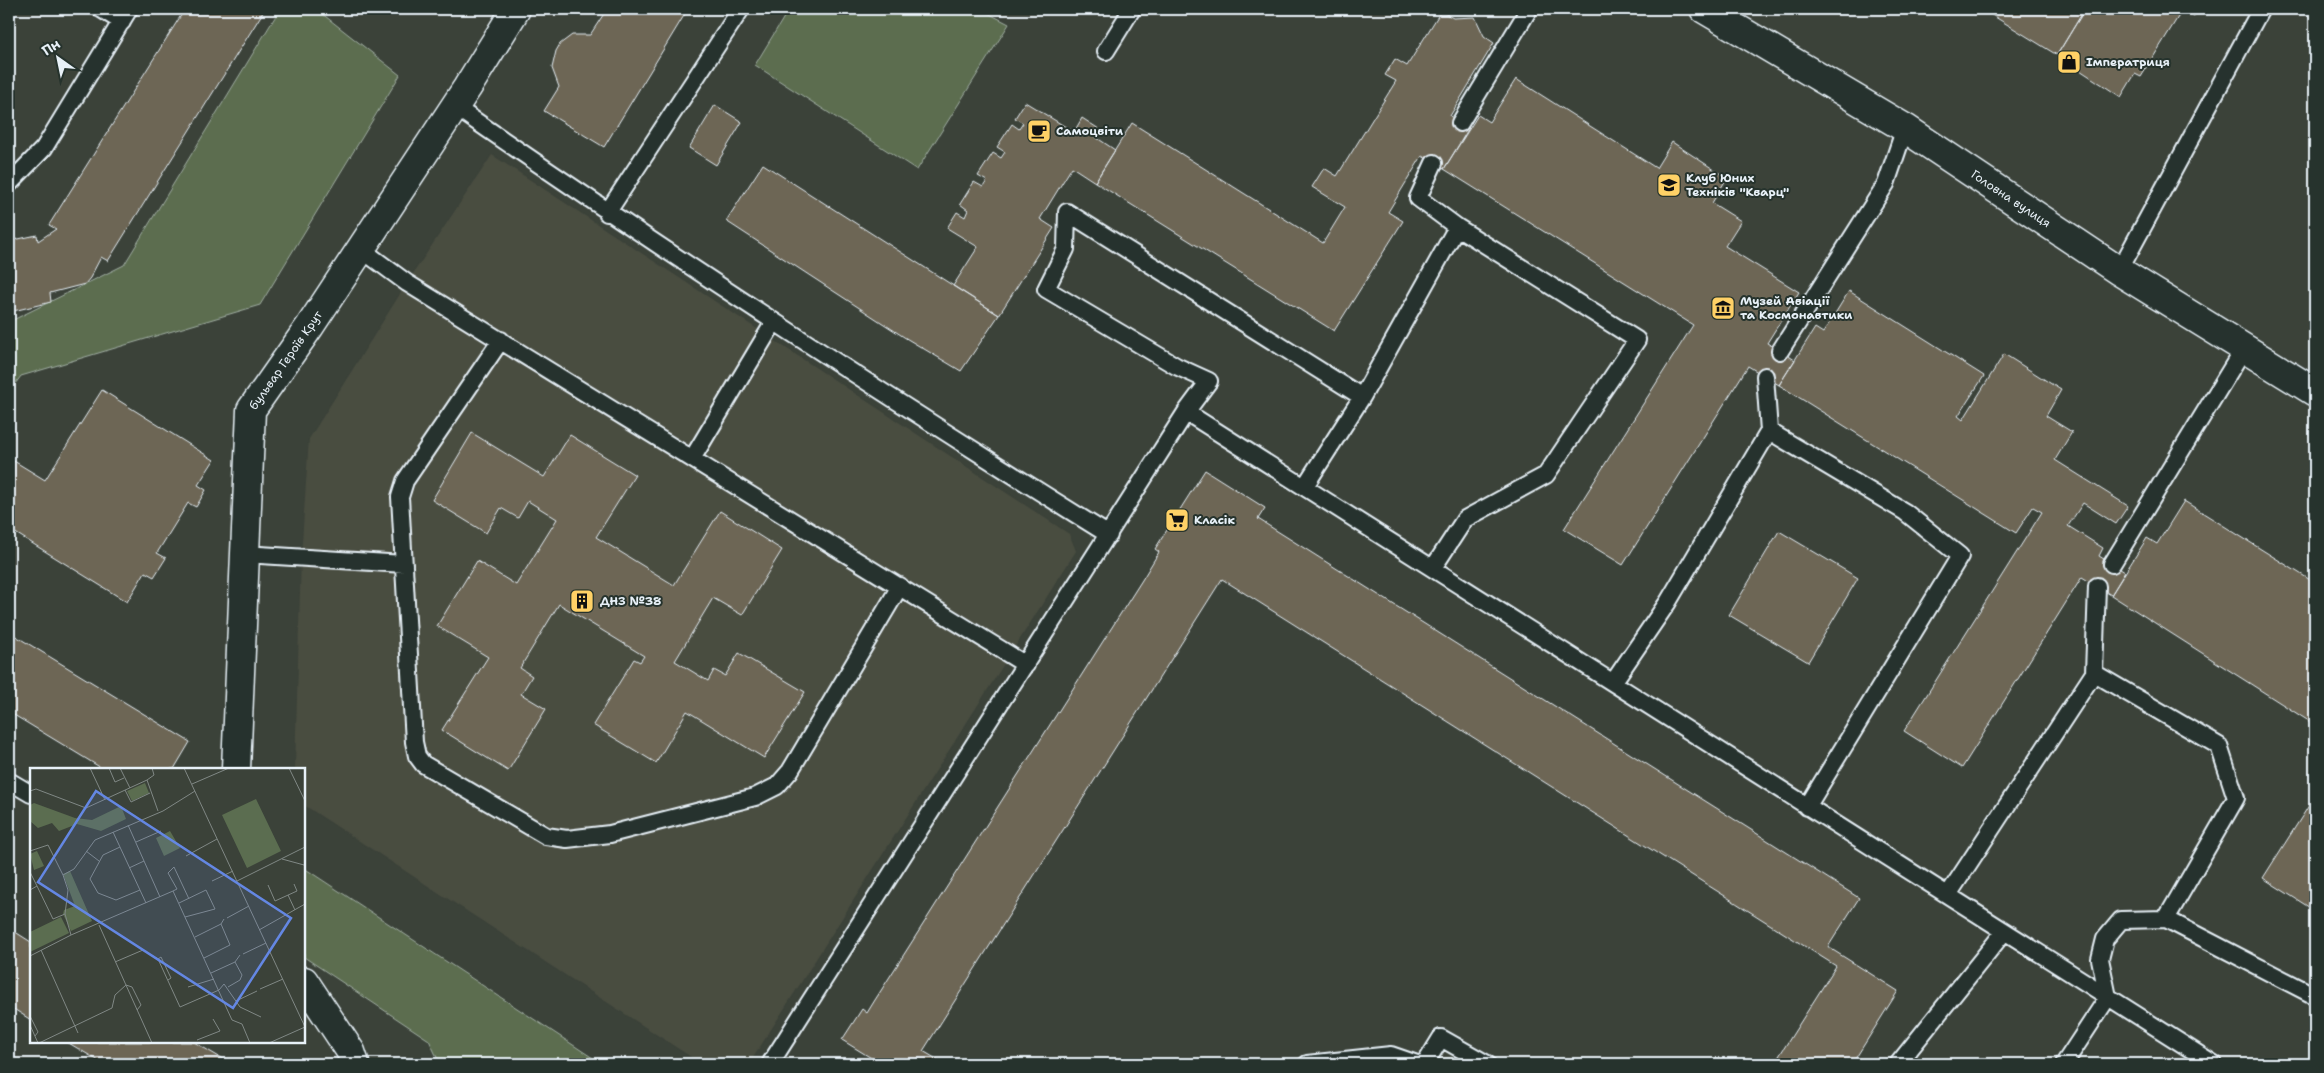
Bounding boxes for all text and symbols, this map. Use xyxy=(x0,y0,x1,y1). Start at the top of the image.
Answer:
north arrow xyxy=(32,32,82,82)
text: Пн xyxy=(38,35,64,60)
shop icon: Імператриця xyxy=(2056,49,2082,75)
place label: Імператриця xyxy=(2086,54,2170,70)
cafe icon: Самоцвіти xyxy=(1026,118,1052,144)
place label: Самоцвіти xyxy=(1056,123,1124,139)
street label: Головна вулиця xyxy=(1968,166,2054,231)
place label: Клуб Юних Техніків "Кварц" xyxy=(1686,170,1789,200)
school or university icon: Клуб Юних Техніків "Кварц" xyxy=(1656,172,1682,198)
place label: Музей Авіації та Космонавтики xyxy=(1740,293,1853,323)
museum icon: Музей Авіації та Космонавтики xyxy=(1710,295,1736,321)
street label: бульвар Героїв Крут xyxy=(246,307,326,413)
supermarket icon: Класік xyxy=(1164,507,1190,533)
place label: Класік xyxy=(1194,512,1235,528)
building icon: ДНЗ №38 xyxy=(569,588,595,614)
place label: ДНЗ №38 xyxy=(600,593,662,609)
inset map xyxy=(30,768,305,1043)

